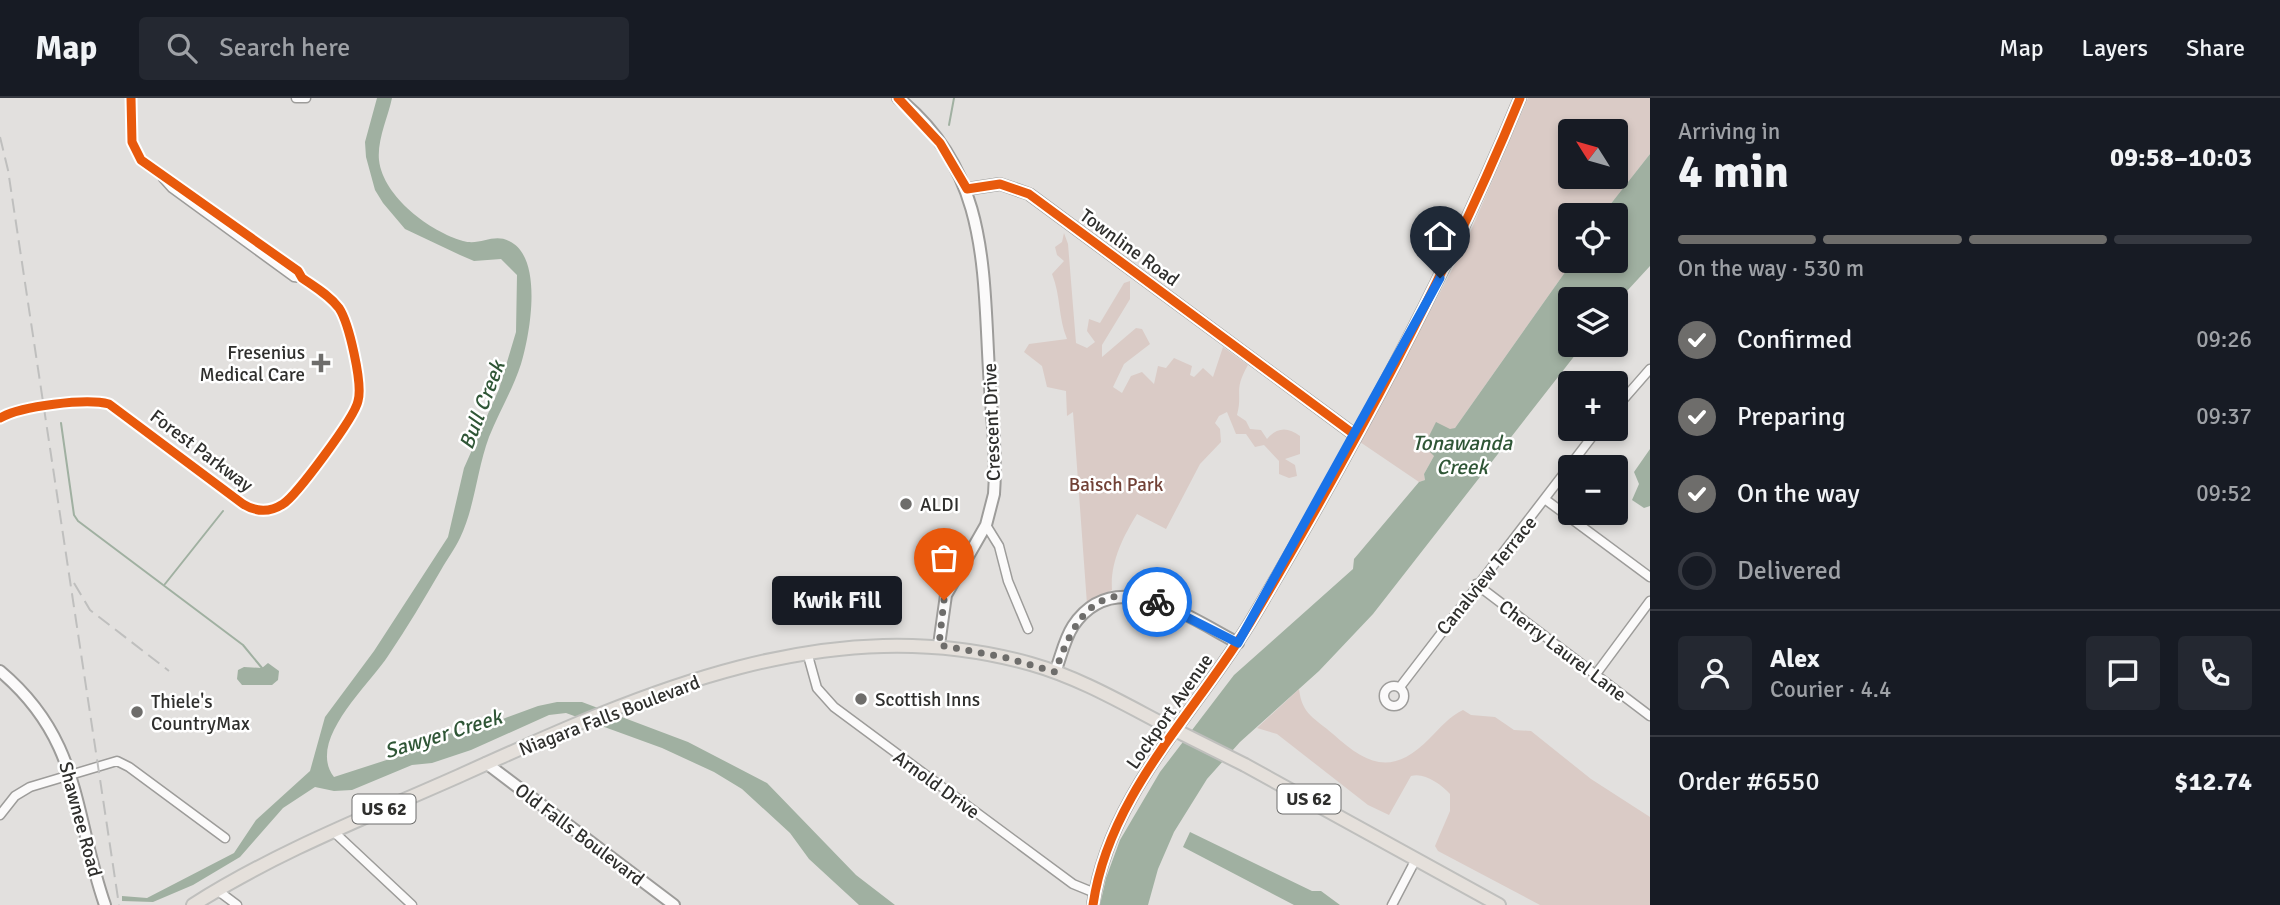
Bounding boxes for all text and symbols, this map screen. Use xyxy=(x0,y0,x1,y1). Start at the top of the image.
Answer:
search box xyxy=(139,17,629,80)
text: Map xyxy=(35,28,97,69)
icon: search xyxy=(163,29,201,67)
text: Search here xyxy=(219,32,350,64)
text: Map xyxy=(1999,33,2044,63)
text: Layers xyxy=(2082,33,2148,63)
text: Share xyxy=(2186,33,2245,63)
text: Arriving in xyxy=(1678,117,1780,146)
north arrow xyxy=(1558,119,1628,189)
map controls xyxy=(1558,119,1628,525)
text: 09:58–10:03 xyxy=(2110,142,2252,174)
text: 4 min xyxy=(1678,144,1789,200)
button: locate xyxy=(1558,203,1628,273)
street label: Townline Road xyxy=(1075,204,1184,292)
pin xyxy=(1410,206,1470,278)
icon: home xyxy=(1421,217,1459,255)
text: On the way · 530 m xyxy=(1678,254,1864,283)
button: layers xyxy=(1558,287,1628,357)
icon: check xyxy=(1678,321,1716,359)
text: Confirmed xyxy=(1737,324,1852,356)
text: 09:26 xyxy=(2196,325,2252,354)
place label: Fresenius Medical Care xyxy=(200,341,305,387)
marker: Fresenius Medical Care xyxy=(311,353,331,373)
water label: Bull Creek xyxy=(453,355,512,453)
street label: Crescent Drive xyxy=(978,363,1006,481)
button: + xyxy=(1558,371,1628,441)
icon: check xyxy=(1678,398,1716,436)
text: Preparing xyxy=(1737,401,1845,433)
text: 09:37 xyxy=(2196,402,2252,431)
street label: Forest Parkway xyxy=(145,404,258,497)
water label: Tonawanda Creek xyxy=(1412,430,1513,480)
button: − xyxy=(1558,455,1628,525)
park label: Baisch Park xyxy=(1069,473,1164,497)
icon: check xyxy=(1678,475,1716,513)
text: On the way xyxy=(1737,478,1860,510)
text: 09:52 xyxy=(2196,479,2252,508)
place label: ALDI xyxy=(920,493,959,517)
marker: ALDI xyxy=(898,496,914,512)
street label: Canalview Terrace xyxy=(1431,511,1542,640)
pin xyxy=(914,528,974,600)
icon: bag xyxy=(925,539,963,577)
text: Delivered xyxy=(1737,555,1842,587)
courier xyxy=(1122,567,1192,637)
callout: Kwik Fill xyxy=(772,575,902,624)
icon: bike xyxy=(1138,583,1176,621)
text: Kwik Fill xyxy=(793,586,881,615)
street label: Cherry Laurel Lane xyxy=(1494,595,1631,707)
button: person xyxy=(1678,636,1752,710)
button: chat xyxy=(2086,636,2160,710)
button: phone xyxy=(2178,636,2252,710)
text: Alex xyxy=(1770,643,1820,675)
street label: Lockport Avenue xyxy=(1121,649,1218,774)
street label: Niagara Falls Boulevard xyxy=(515,670,703,762)
text: Courier · 4.4 xyxy=(1770,675,1891,704)
place label: Scottish Inns xyxy=(875,688,980,712)
place label: Thiele's CountryMax xyxy=(151,690,250,736)
marker: Scottish Inns xyxy=(853,691,869,707)
water label: Sawyer Creek xyxy=(381,703,507,764)
marker: Thiele's CountryMax xyxy=(129,704,145,720)
street label: Arnold Drive xyxy=(888,745,984,824)
street label: Shawnee Road xyxy=(53,759,107,879)
text: Order #6550 xyxy=(1678,766,1819,798)
text: $12.74 xyxy=(2174,766,2252,798)
street label: Old Falls Boulevard xyxy=(510,778,649,891)
road number: US 62 xyxy=(1278,784,1340,814)
road number: US 62 xyxy=(352,794,416,824)

